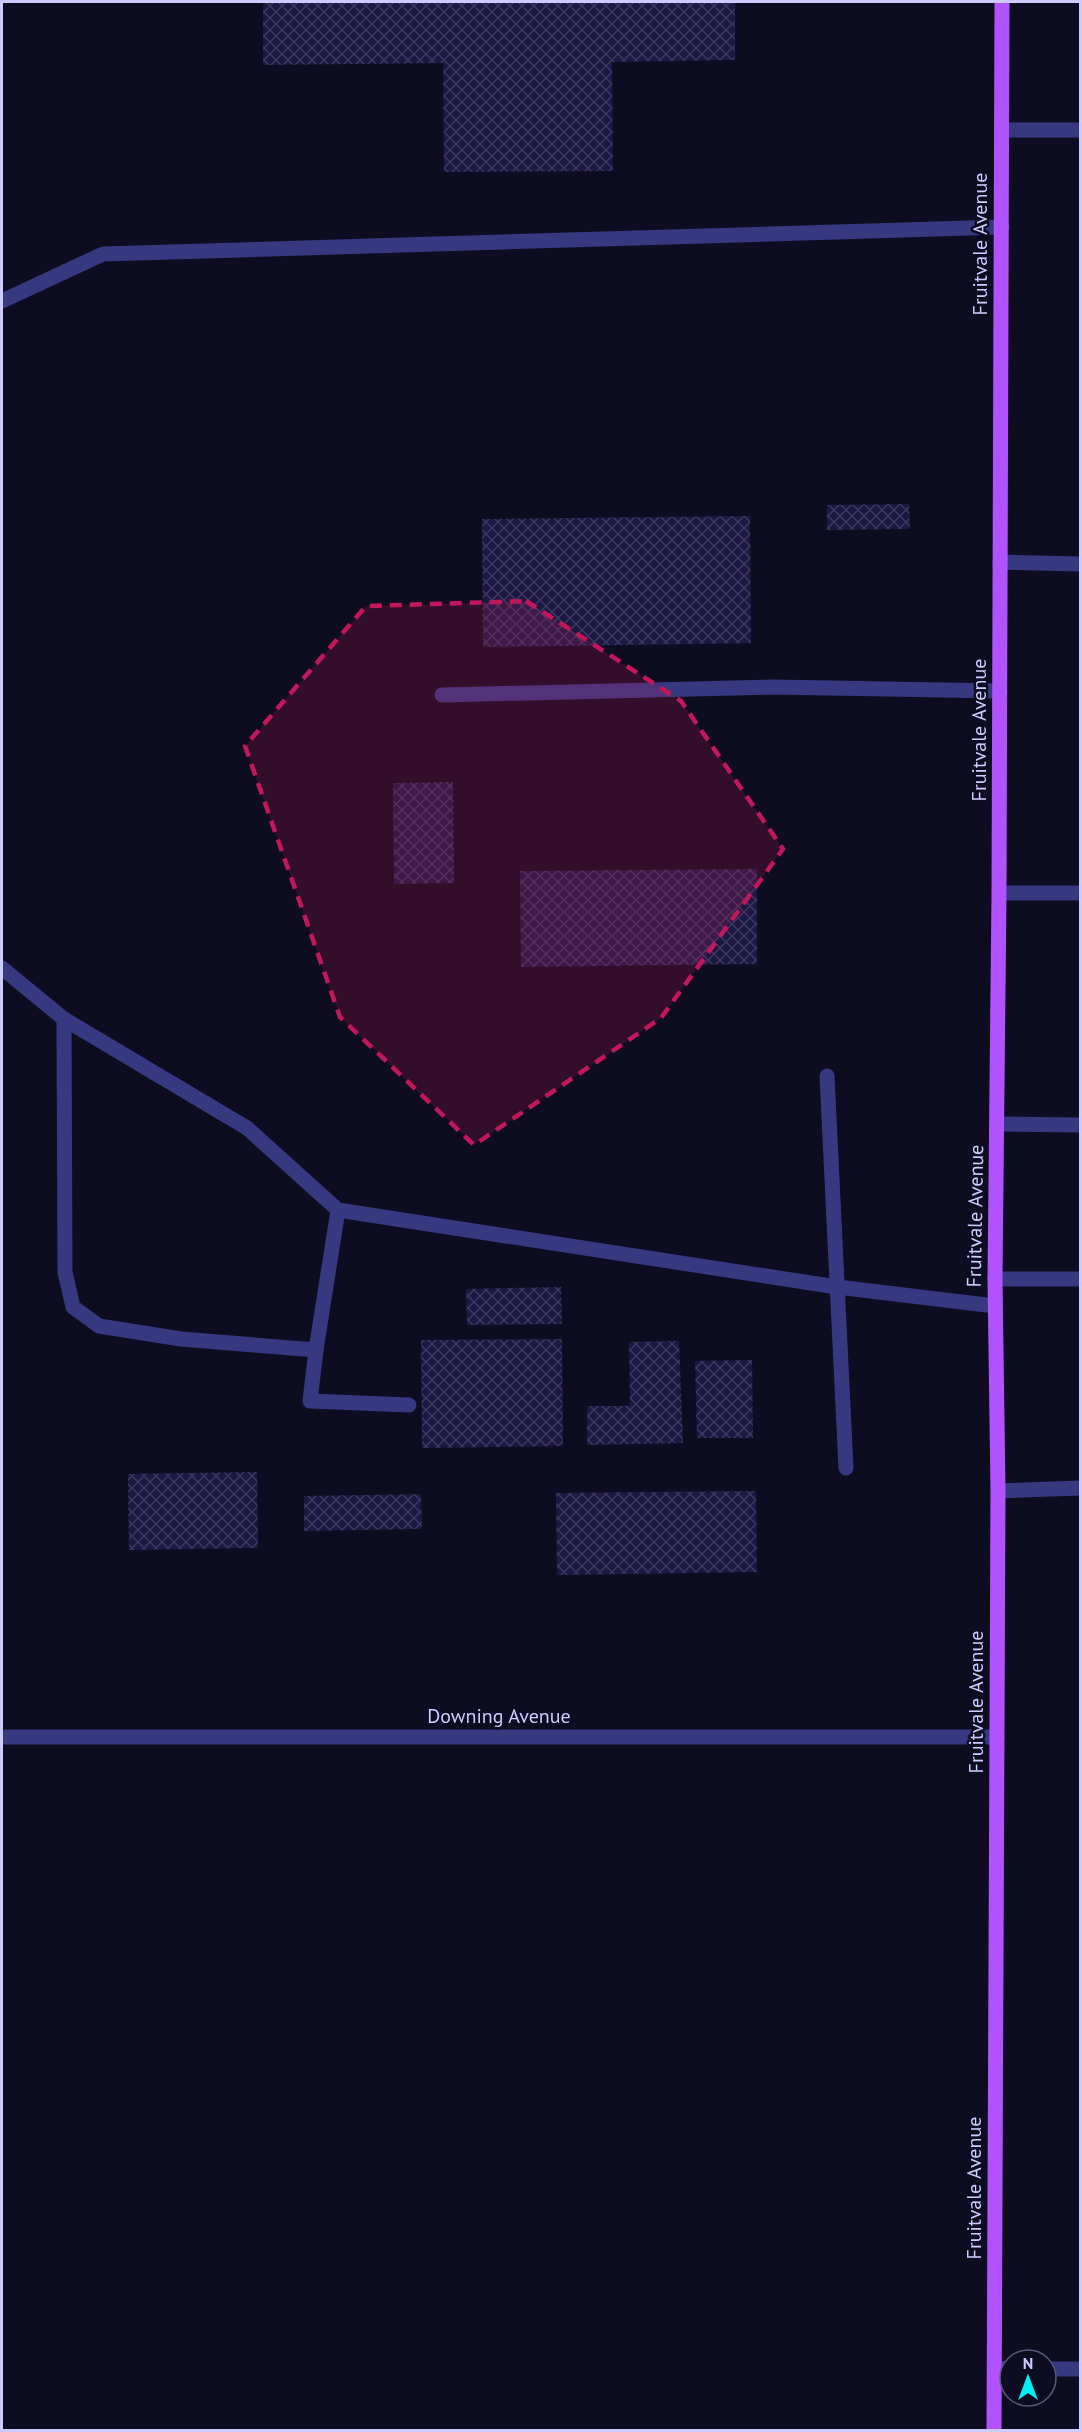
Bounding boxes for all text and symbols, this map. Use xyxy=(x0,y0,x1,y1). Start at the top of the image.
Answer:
street label: Fruitvale Avenue xyxy=(967,173,993,315)
street label: Fruitvale Avenue xyxy=(966,659,992,801)
street label: Fruitvale Avenue xyxy=(961,1144,989,1288)
street label: Fruitvale Avenue xyxy=(963,1631,989,1773)
street label: Downing Avenue xyxy=(427,1703,571,1729)
street label: Fruitvale Avenue xyxy=(961,2117,987,2259)
north arrow xyxy=(998,2348,1058,2408)
text: N xyxy=(1023,2353,1033,2373)

